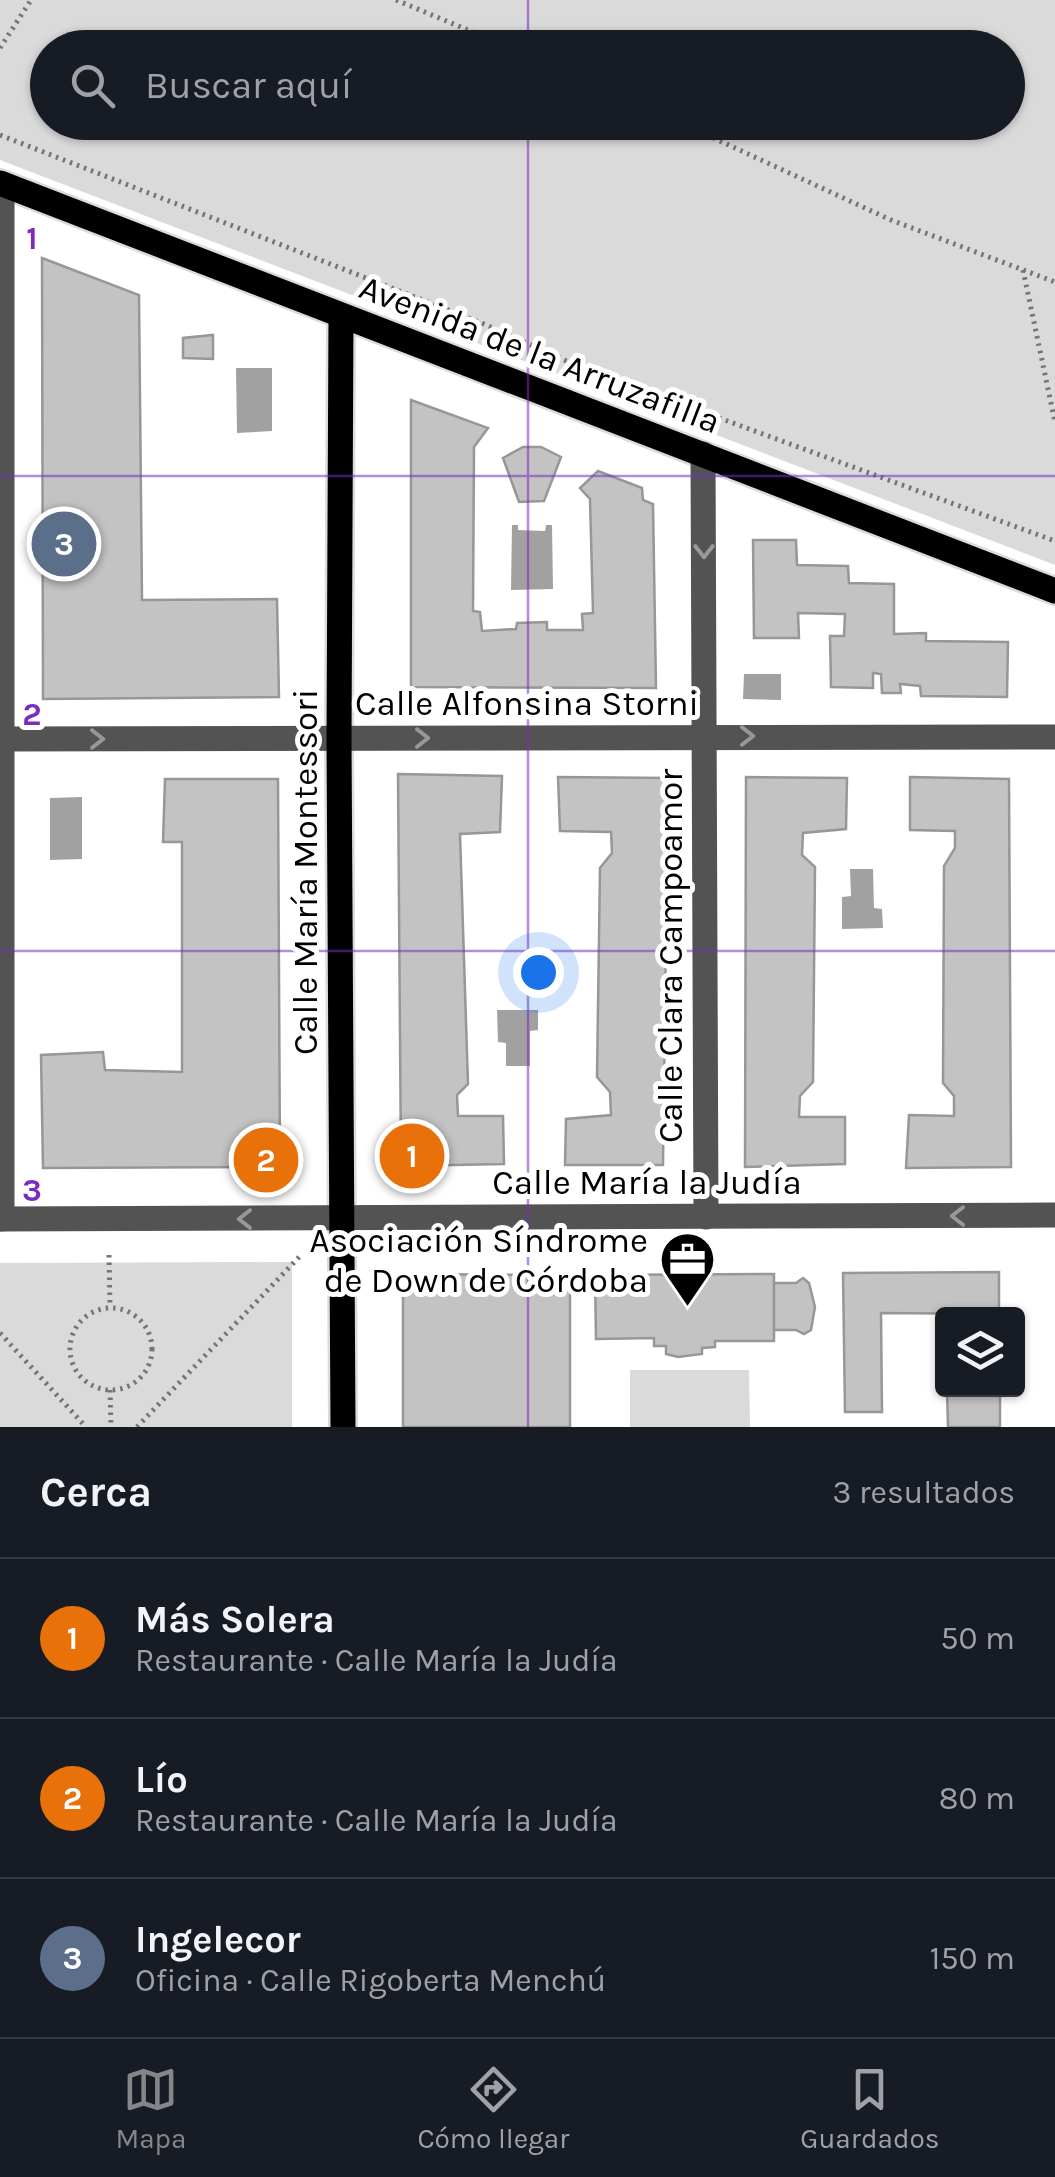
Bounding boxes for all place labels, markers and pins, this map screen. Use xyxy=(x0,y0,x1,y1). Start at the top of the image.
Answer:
pin: 3 xyxy=(32,506,96,582)
pin: 1 xyxy=(380,1118,444,1194)
pin: 2 xyxy=(234,1122,298,1198)
place label: Asociación Síndrome de Down de Córdoba xyxy=(310,1220,648,1301)
office icon: Asociación Síndrome de Down de Córdoba xyxy=(657,1230,717,1309)

